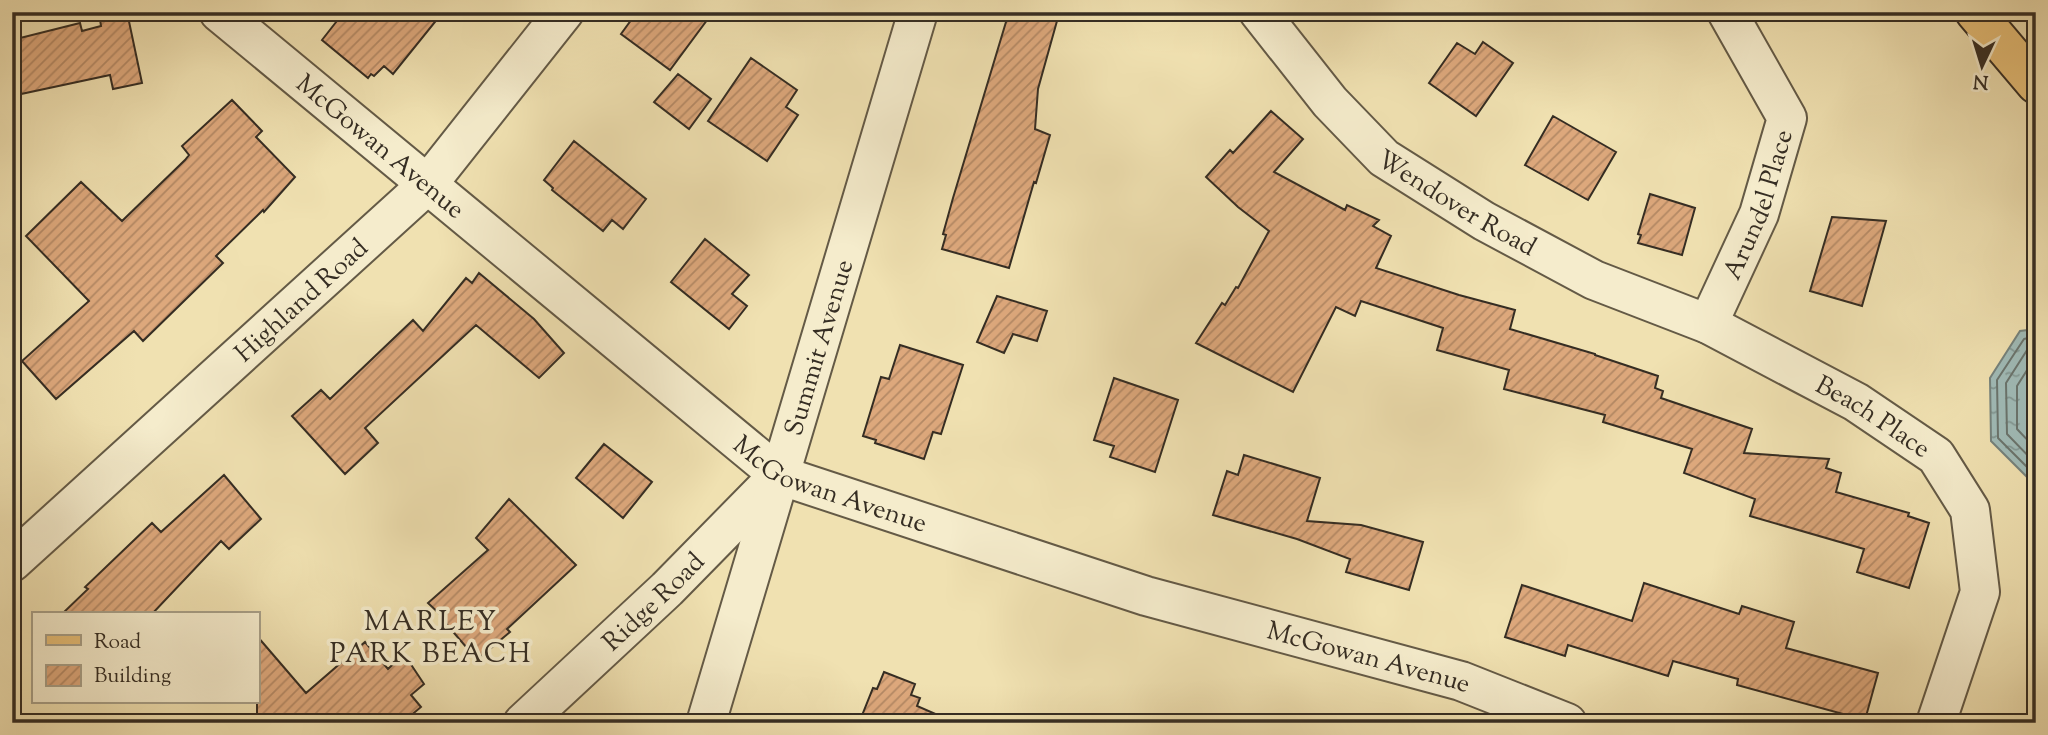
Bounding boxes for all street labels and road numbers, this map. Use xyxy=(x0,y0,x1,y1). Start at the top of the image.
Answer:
street label: McGowan Avenue xyxy=(287,67,472,229)
street label: Arundel Place xyxy=(1715,126,1804,286)
street label: Wendover Road xyxy=(1369,142,1543,267)
street label: Highland Road xyxy=(227,231,378,372)
street label: Summit Avenue xyxy=(777,255,864,441)
street label: Beach Place xyxy=(1808,368,1937,468)
street label: McGowan Avenue xyxy=(724,428,931,543)
street label: Ridge Road xyxy=(595,545,714,661)
street label: McGowan Avenue xyxy=(1262,613,1476,704)

